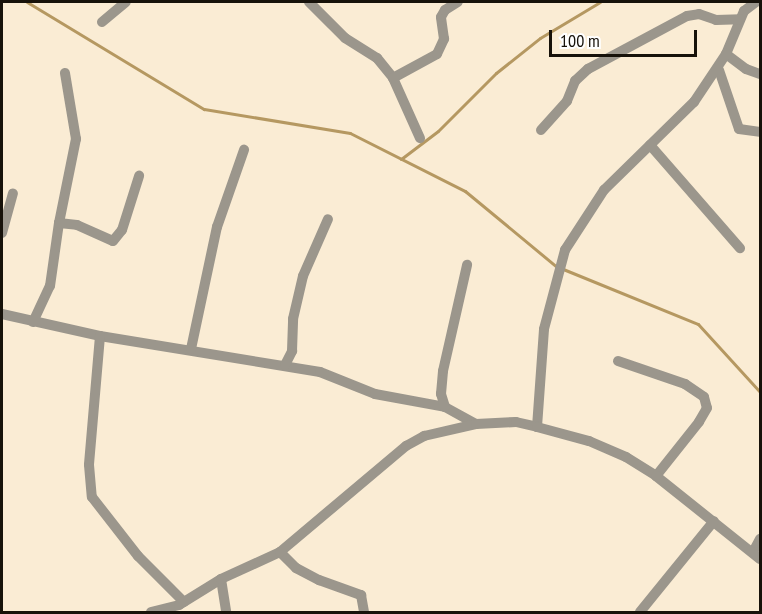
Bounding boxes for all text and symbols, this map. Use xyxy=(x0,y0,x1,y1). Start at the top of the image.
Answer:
scale bar xyxy=(552,18,700,56)
text: 100 m xyxy=(560,29,600,52)

